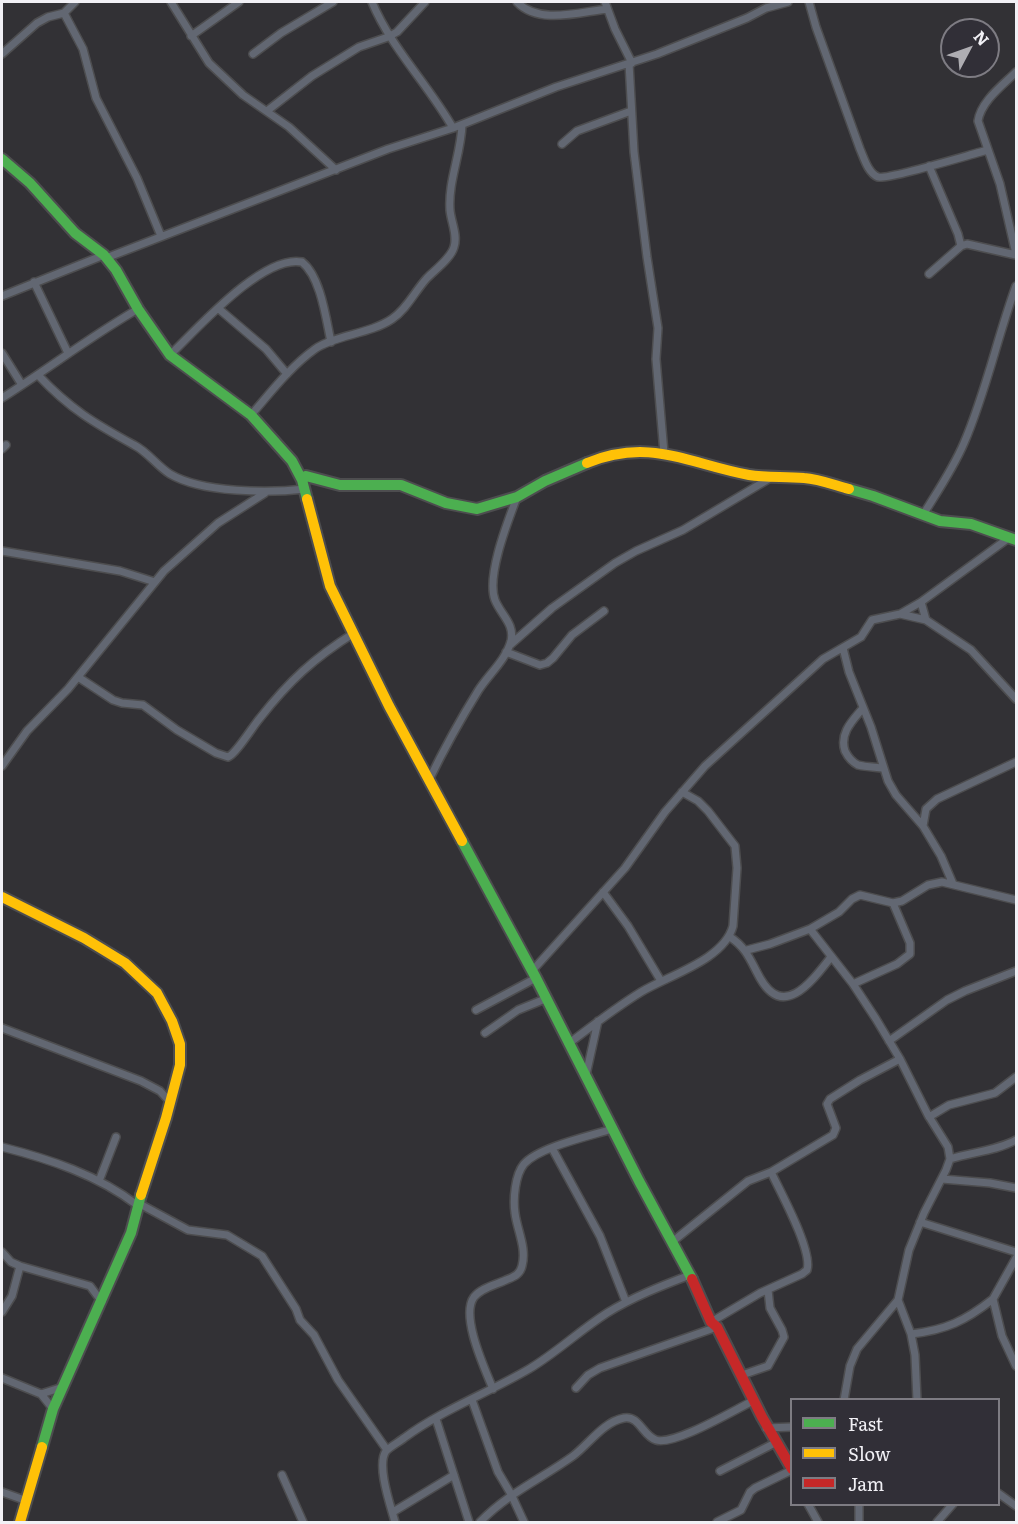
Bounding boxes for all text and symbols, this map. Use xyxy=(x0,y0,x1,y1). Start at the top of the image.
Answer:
north arrow xyxy=(940,18,1000,78)
text: N xyxy=(969,25,996,50)
legend xyxy=(790,1398,1000,1506)
text: Fast xyxy=(848,1410,883,1437)
text: Slow xyxy=(848,1440,890,1467)
text: Jam xyxy=(848,1470,884,1497)

